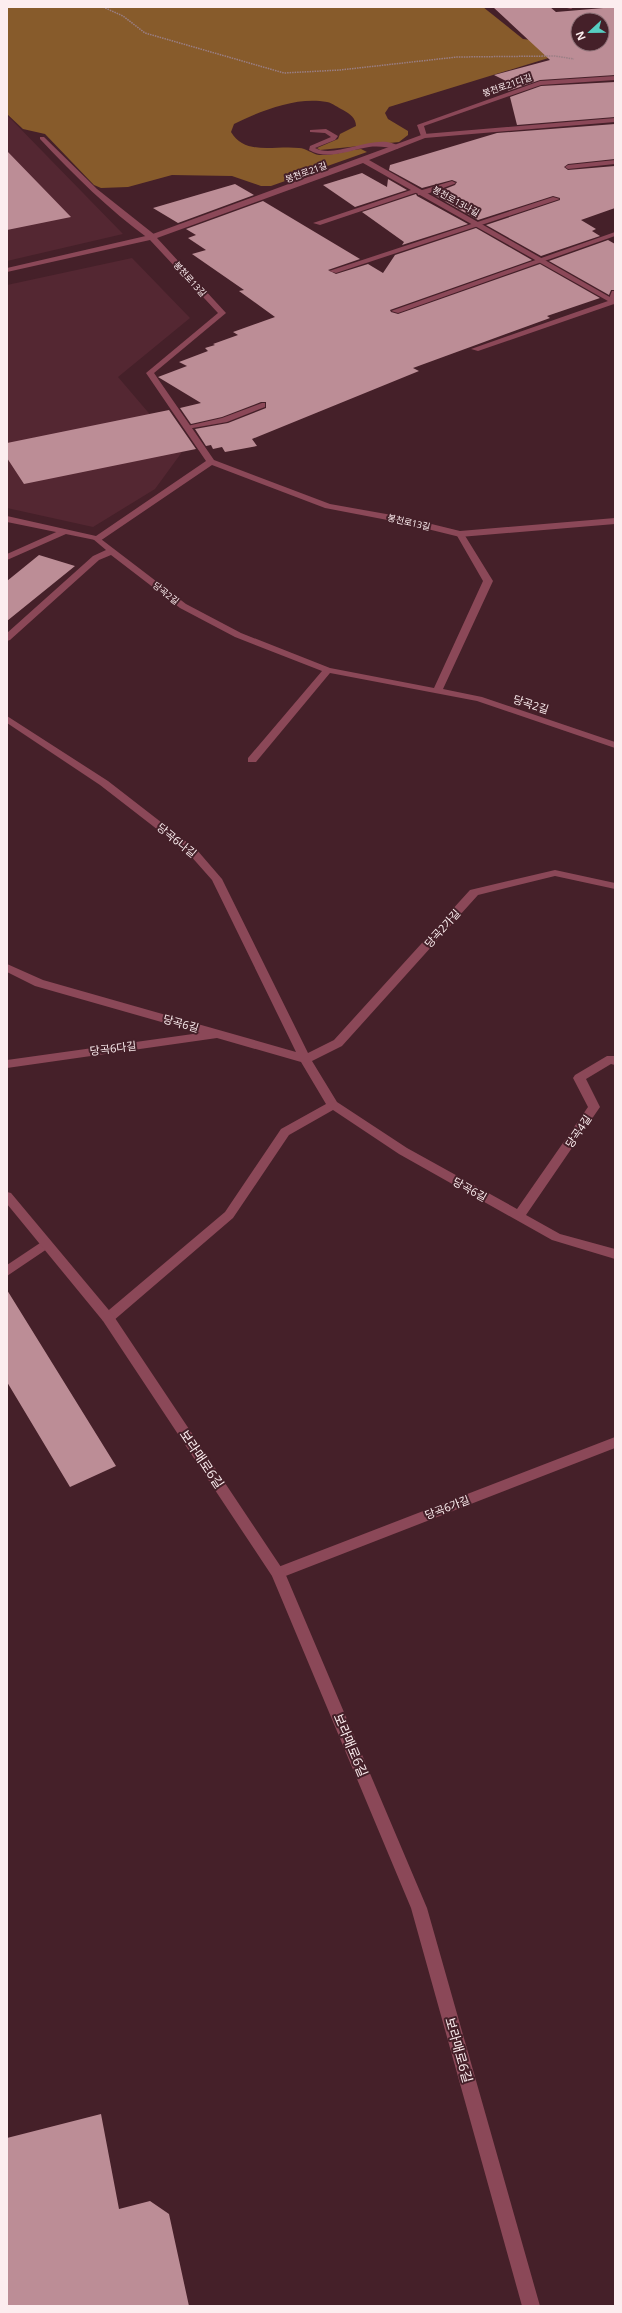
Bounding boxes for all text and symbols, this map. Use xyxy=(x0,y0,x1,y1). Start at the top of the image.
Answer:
north arrow xyxy=(570,12,610,52)
text: N xyxy=(572,29,589,43)
street label: 봉천로21다길 xyxy=(480,70,534,100)
street label: 봉천로21길 xyxy=(283,158,329,186)
street label: 봉천로13나길 xyxy=(430,183,482,219)
street label: 봉천로13길 xyxy=(171,259,209,299)
street label: 봉천로13길 xyxy=(386,511,432,533)
street label: 당곡2길 xyxy=(150,579,182,607)
street label: 당곡2길 xyxy=(511,691,551,717)
street label: 당곡6나길 xyxy=(154,819,200,861)
street label: 당곡2가길 xyxy=(421,906,463,950)
street label: 당곡6길 xyxy=(161,1011,201,1035)
street label: 당곡6다길 xyxy=(89,1038,137,1058)
street label: 당곡4길 xyxy=(562,1112,594,1150)
street label: 당곡6길 xyxy=(450,1174,490,1204)
street label: 보라매로6길 xyxy=(176,1426,228,1492)
street label: 당곡6가길 xyxy=(422,1492,472,1522)
street label: 보라매로6길 xyxy=(330,1711,372,1779)
street label: 보라매로6길 xyxy=(441,2015,477,2085)

